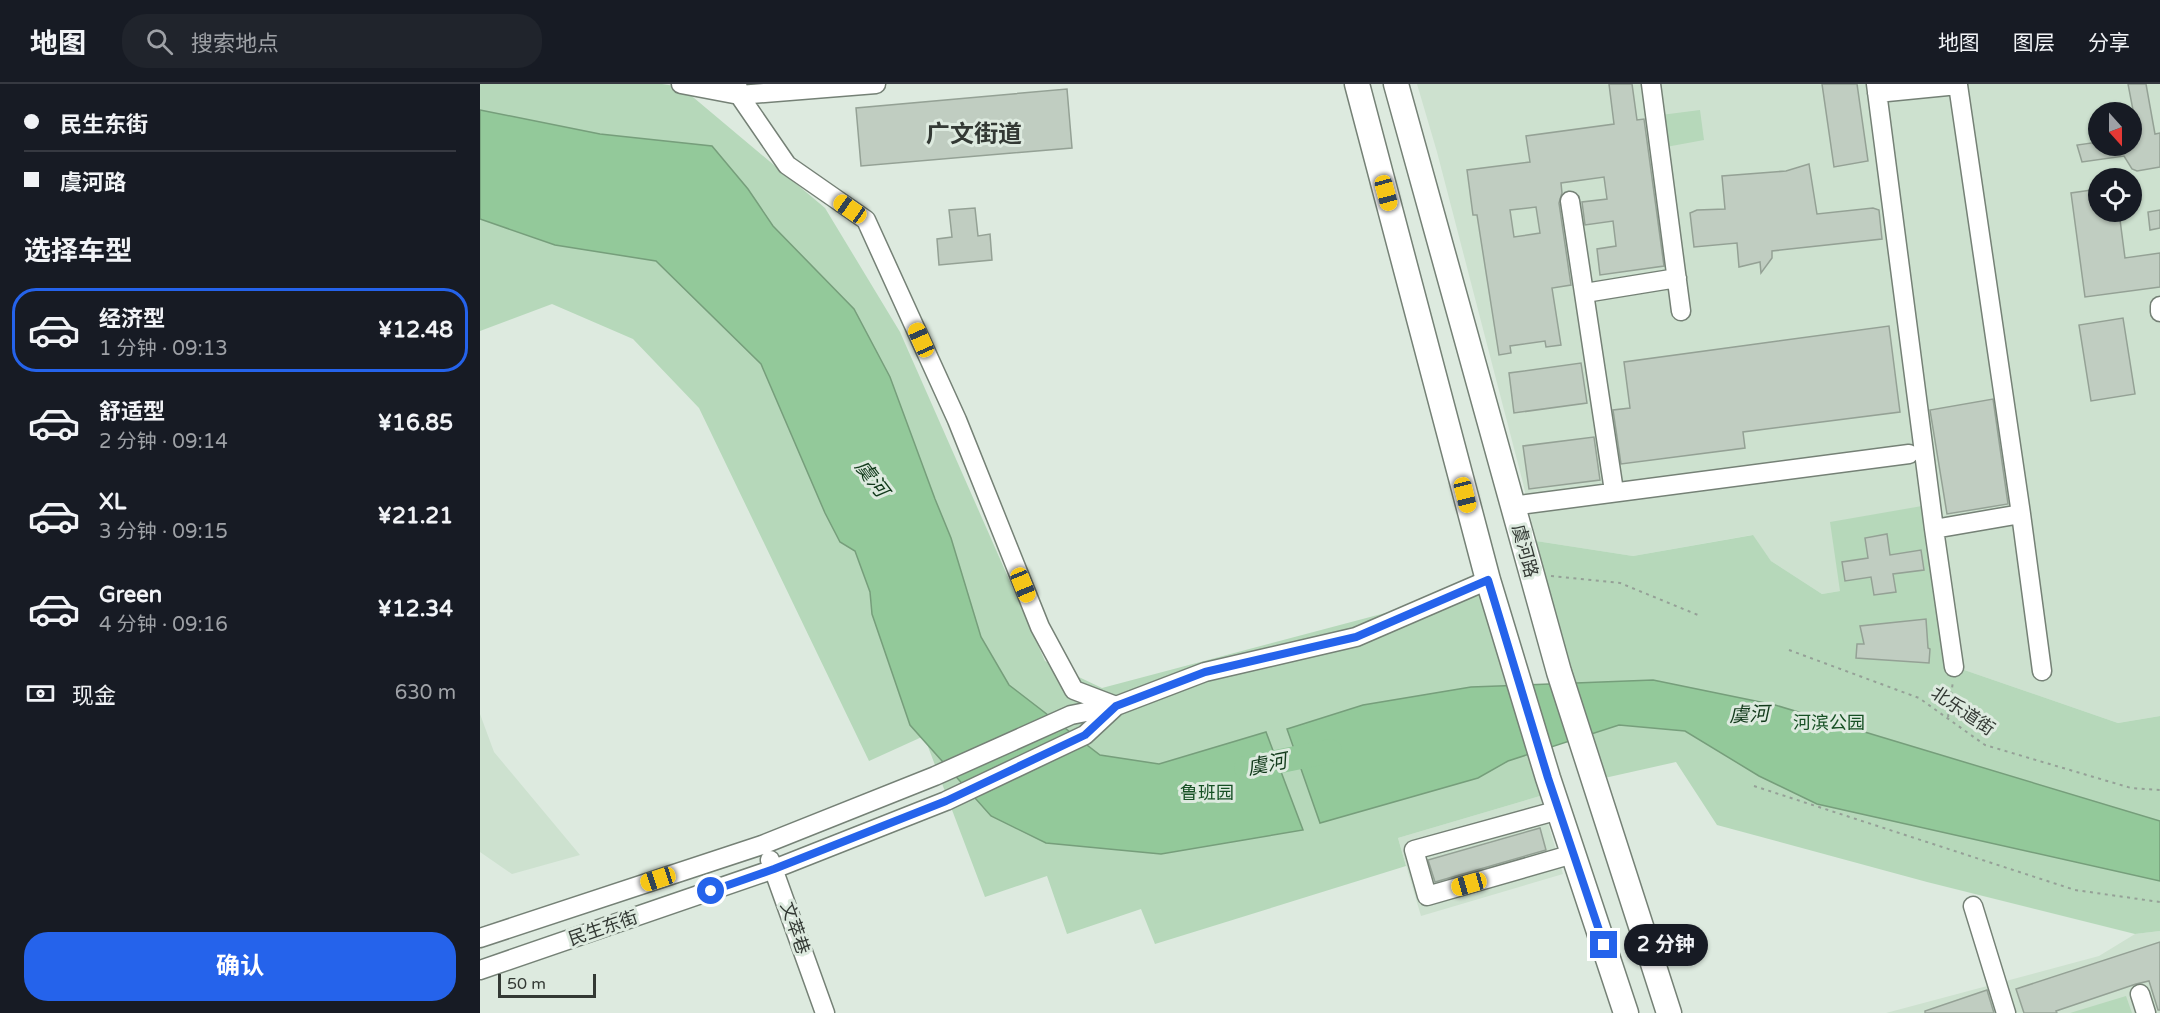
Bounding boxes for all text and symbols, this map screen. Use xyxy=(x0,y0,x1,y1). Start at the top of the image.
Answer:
search box xyxy=(122,14,542,68)
icon: search xyxy=(143,25,176,58)
text: 地图 xyxy=(30,27,86,61)
text: 搜索地点 xyxy=(191,31,279,57)
text: 地图 xyxy=(1938,31,1980,56)
text: 图层 xyxy=(2013,31,2055,56)
text: 分享 xyxy=(2088,31,2130,56)
north arrow xyxy=(2088,102,2142,156)
map controls xyxy=(2088,102,2142,222)
text: 民生东街 xyxy=(60,112,148,138)
district label: 广文街道 xyxy=(926,120,1022,149)
button: locate xyxy=(2088,168,2142,222)
text: 虞河路 xyxy=(60,170,126,196)
car xyxy=(1373,173,1399,213)
car xyxy=(830,191,870,227)
text: 选择车型 xyxy=(24,235,132,268)
icon: car xyxy=(27,303,81,357)
text: 经济型 xyxy=(99,306,165,332)
text: ¥12.48 xyxy=(378,317,453,343)
car xyxy=(905,320,937,360)
text: 1 分钟 · 09:13 xyxy=(99,337,228,361)
icon: car xyxy=(27,396,81,450)
text: 舒适型 xyxy=(99,399,165,425)
text: ¥16.85 xyxy=(378,410,453,436)
text: 2 分钟 · 09:14 xyxy=(99,430,228,454)
water label: 虞河 xyxy=(850,455,895,505)
car xyxy=(1452,475,1478,515)
icon: car xyxy=(27,489,81,543)
text: XL xyxy=(99,489,126,515)
text: ¥21.21 xyxy=(378,503,453,529)
text: 3 分钟 · 09:15 xyxy=(99,520,228,544)
street label: 虞河路 xyxy=(1507,522,1543,580)
car xyxy=(1008,565,1038,605)
icon: car xyxy=(27,582,81,636)
text: Green xyxy=(99,582,162,608)
text: ¥12.34 xyxy=(378,596,453,622)
text: 4 分钟 · 09:16 xyxy=(99,613,228,637)
icon: cash xyxy=(24,677,57,710)
text: 630 m xyxy=(395,681,456,705)
street label: 北乐道街 xyxy=(1927,682,1999,740)
text: 现金 xyxy=(72,683,116,709)
water label: 虞河 xyxy=(1729,702,1773,728)
park label: 河滨公园 xyxy=(1793,712,1865,734)
water label: 虞河 xyxy=(1245,749,1293,781)
park label: 鲁班园 xyxy=(1180,782,1234,804)
car xyxy=(638,865,678,893)
car xyxy=(1449,870,1489,898)
route start xyxy=(697,877,724,904)
street label: 文萃巷 xyxy=(776,899,814,957)
street label: 民生东街 xyxy=(565,906,641,950)
callout: 2 分钟 xyxy=(1625,924,1709,966)
route end xyxy=(1590,931,1617,958)
button: 确认 xyxy=(24,932,456,1001)
text: 2 分钟 xyxy=(1637,933,1695,957)
scale bar xyxy=(498,971,596,998)
text: 50 m xyxy=(507,974,546,994)

